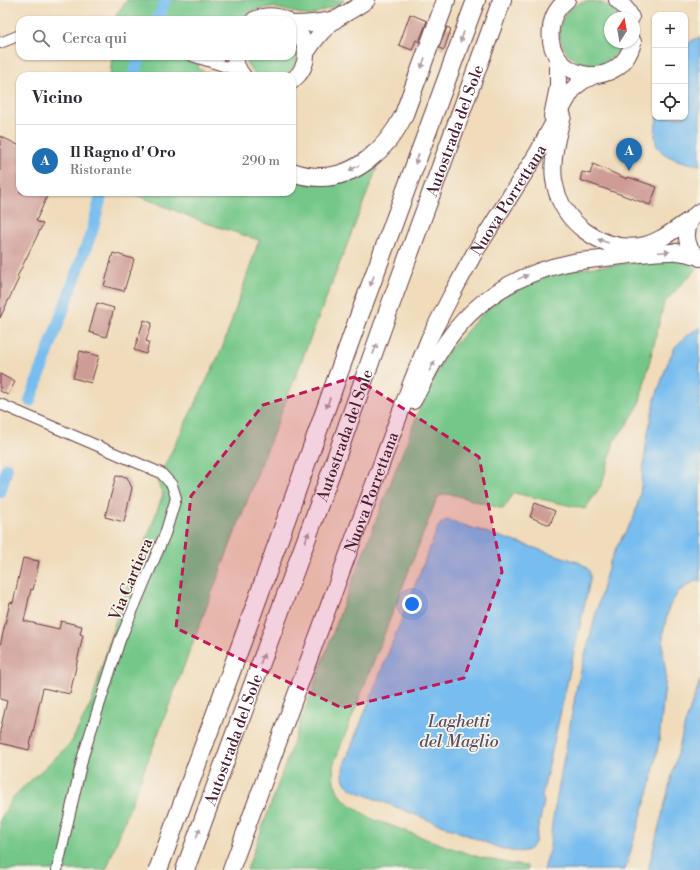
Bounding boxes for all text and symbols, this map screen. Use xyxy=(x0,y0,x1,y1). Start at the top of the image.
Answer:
north arrow xyxy=(604,12,640,48)
map controls xyxy=(652,12,688,120)
button: + xyxy=(652,12,688,48)
search box xyxy=(16,16,296,60)
icon: search xyxy=(30,27,52,49)
text: Cerca qui xyxy=(62,29,127,48)
one-way arrow xyxy=(459,31,465,43)
button: − xyxy=(652,48,688,84)
one-way arrow xyxy=(420,57,426,69)
street label: Autostrada del Sole xyxy=(422,62,488,200)
button: locate xyxy=(652,84,688,120)
text: Vicino xyxy=(32,87,83,109)
pin: A xyxy=(616,138,642,171)
street label: Nuova Porrettana xyxy=(466,141,552,259)
text: Il Ragno d' Oro xyxy=(70,143,176,162)
text: A xyxy=(40,153,50,169)
text: 290 m xyxy=(242,153,280,169)
one-way arrow xyxy=(414,153,420,165)
text: Ristorante xyxy=(70,162,132,178)
one-way arrow xyxy=(348,165,359,171)
one-way arrow xyxy=(597,238,609,244)
one-way arrow xyxy=(658,249,671,255)
one-way arrow xyxy=(518,274,530,280)
one-way arrow xyxy=(369,275,375,287)
one-way arrow xyxy=(373,342,379,354)
one-way arrow xyxy=(429,360,436,372)
street label: Autostrada del Sole xyxy=(312,367,378,505)
one-way arrow xyxy=(325,397,331,409)
street label: Nuova Porrettana xyxy=(340,428,404,556)
one-way arrow xyxy=(305,530,311,542)
street label: Via Cartiera xyxy=(104,534,158,625)
your location xyxy=(402,594,422,614)
one-way arrow xyxy=(260,652,266,664)
street label: Autostrada del Sole xyxy=(200,671,267,809)
water label: Laghetti del Maglio xyxy=(419,711,499,753)
one-way arrow xyxy=(196,827,202,839)

